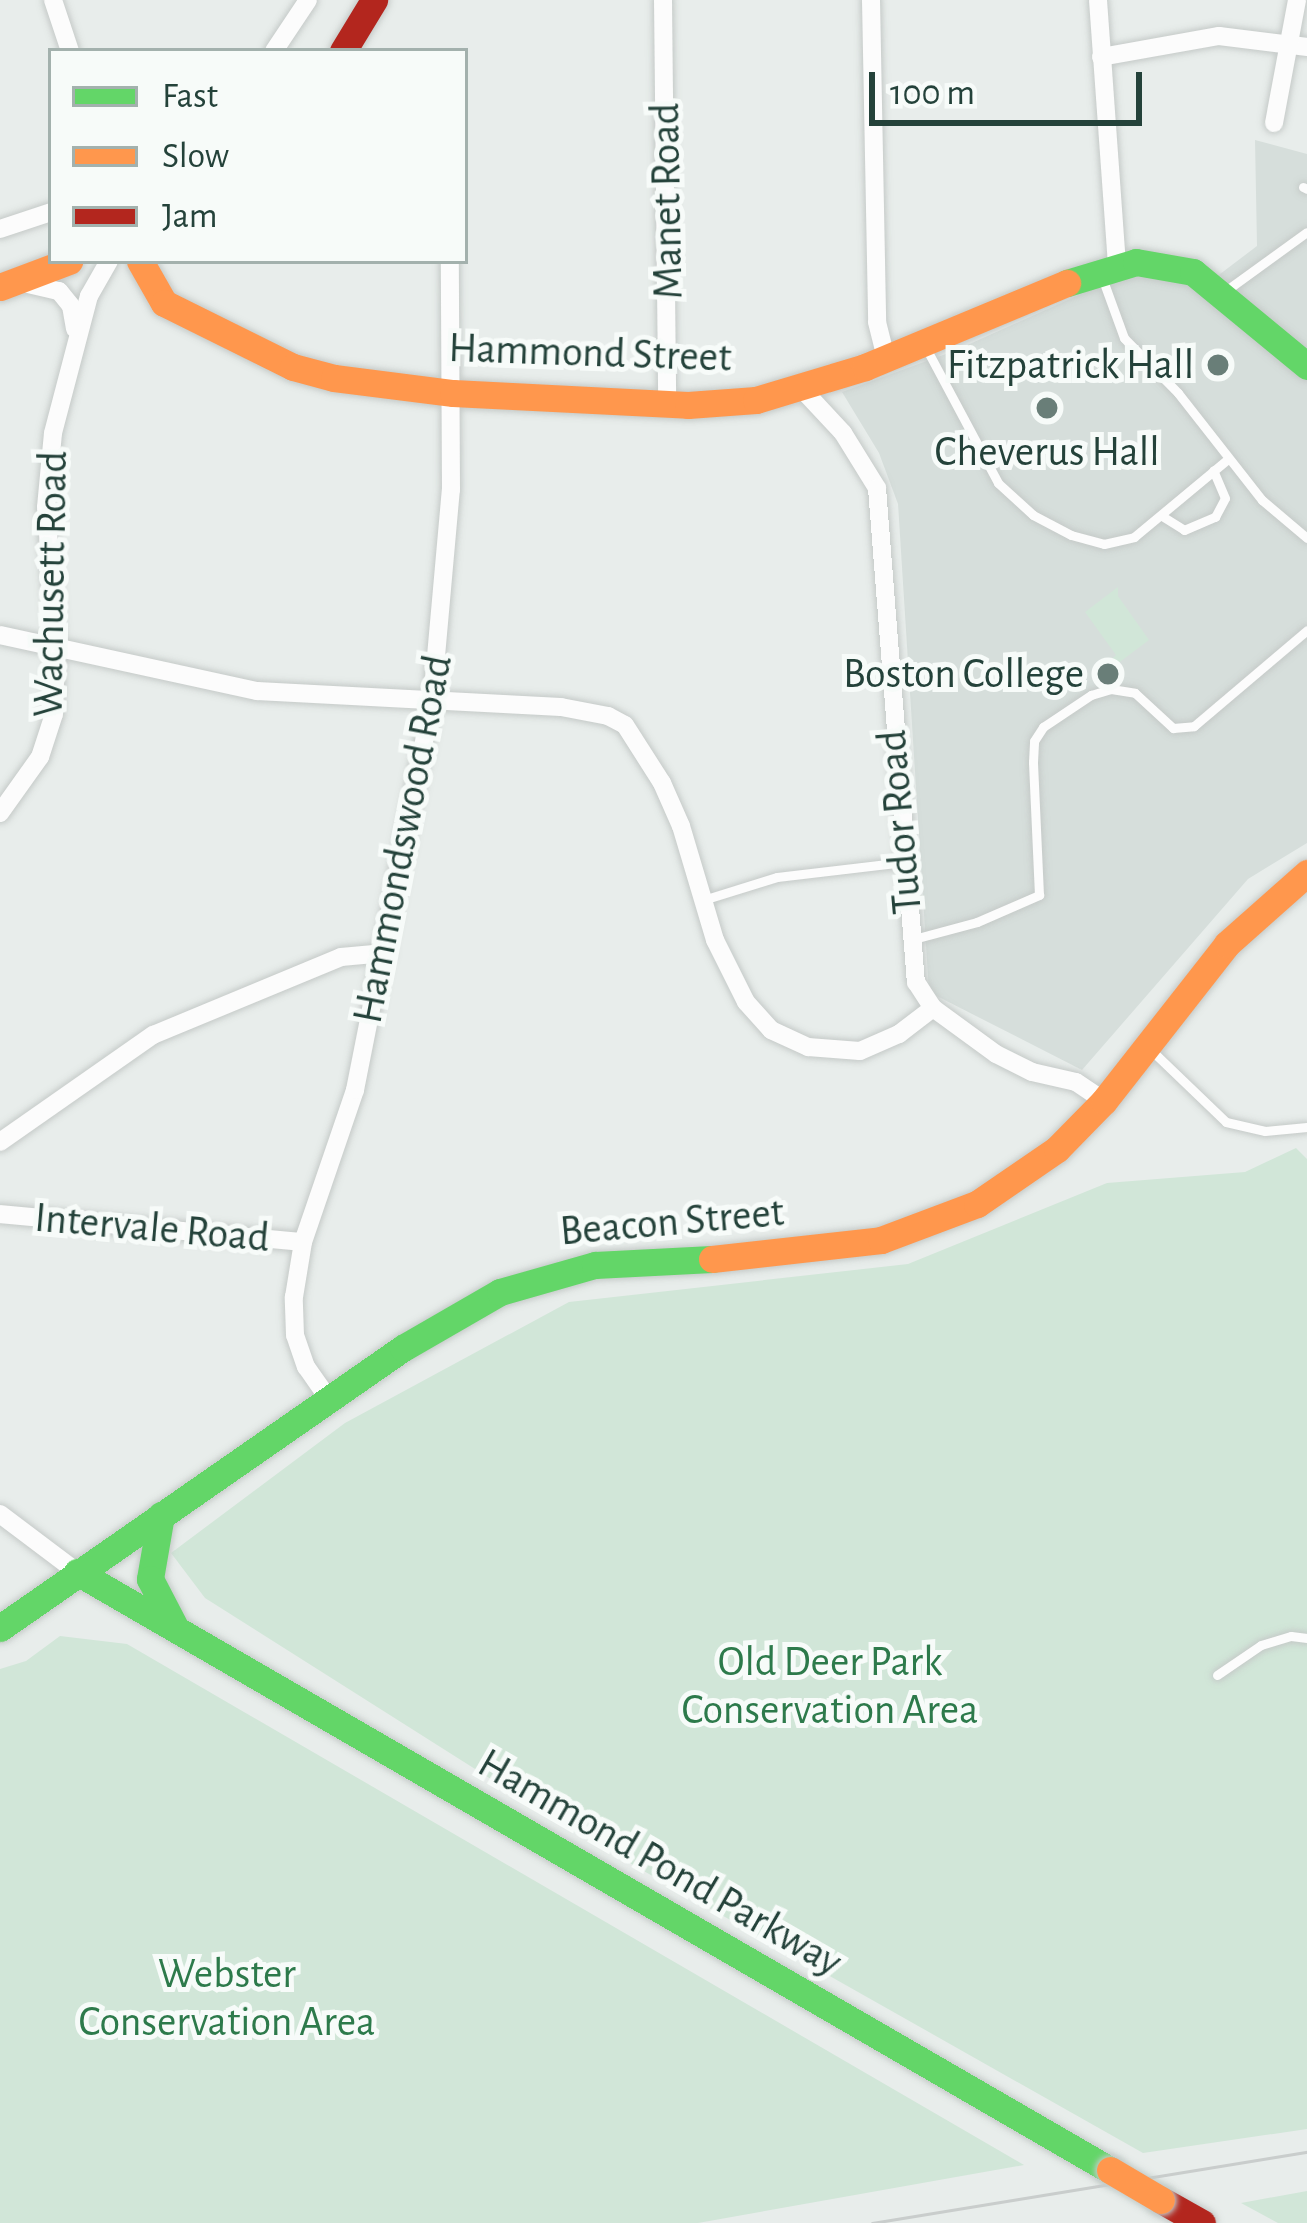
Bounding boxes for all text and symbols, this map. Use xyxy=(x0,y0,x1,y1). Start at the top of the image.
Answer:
legend xyxy=(48,48,468,264)
scale bar xyxy=(875,48,1148,122)
text: 100 m xyxy=(890,75,975,111)
text: Fast xyxy=(162,78,218,114)
street label: Manet Road xyxy=(640,102,694,300)
text: Slow xyxy=(162,138,229,174)
text: Jam xyxy=(162,198,218,234)
street label: Hammond Street xyxy=(448,323,732,383)
place label: Fitzpatrick Hall xyxy=(947,340,1194,390)
marker: Fitzpatrick Hall xyxy=(1205,352,1231,378)
marker: Cheverus Hall xyxy=(1034,395,1060,421)
place label: Cheverus Hall xyxy=(934,427,1160,477)
street label: Wachusett Road xyxy=(23,450,79,718)
place label: Boston College xyxy=(843,649,1084,699)
street label: Hammondswood Road xyxy=(343,651,463,1027)
marker: Boston College xyxy=(1095,661,1121,687)
street label: Tudor Road xyxy=(867,728,933,916)
street label: Beacon Street xyxy=(558,1187,786,1257)
street label: Intervale Road xyxy=(33,1193,271,1263)
park label: Old Deer Park Conservation Area xyxy=(682,1637,978,1736)
street label: Hammond Pond Parkway xyxy=(469,1738,851,1988)
park label: Webster Conservation Area xyxy=(79,1949,375,2048)

